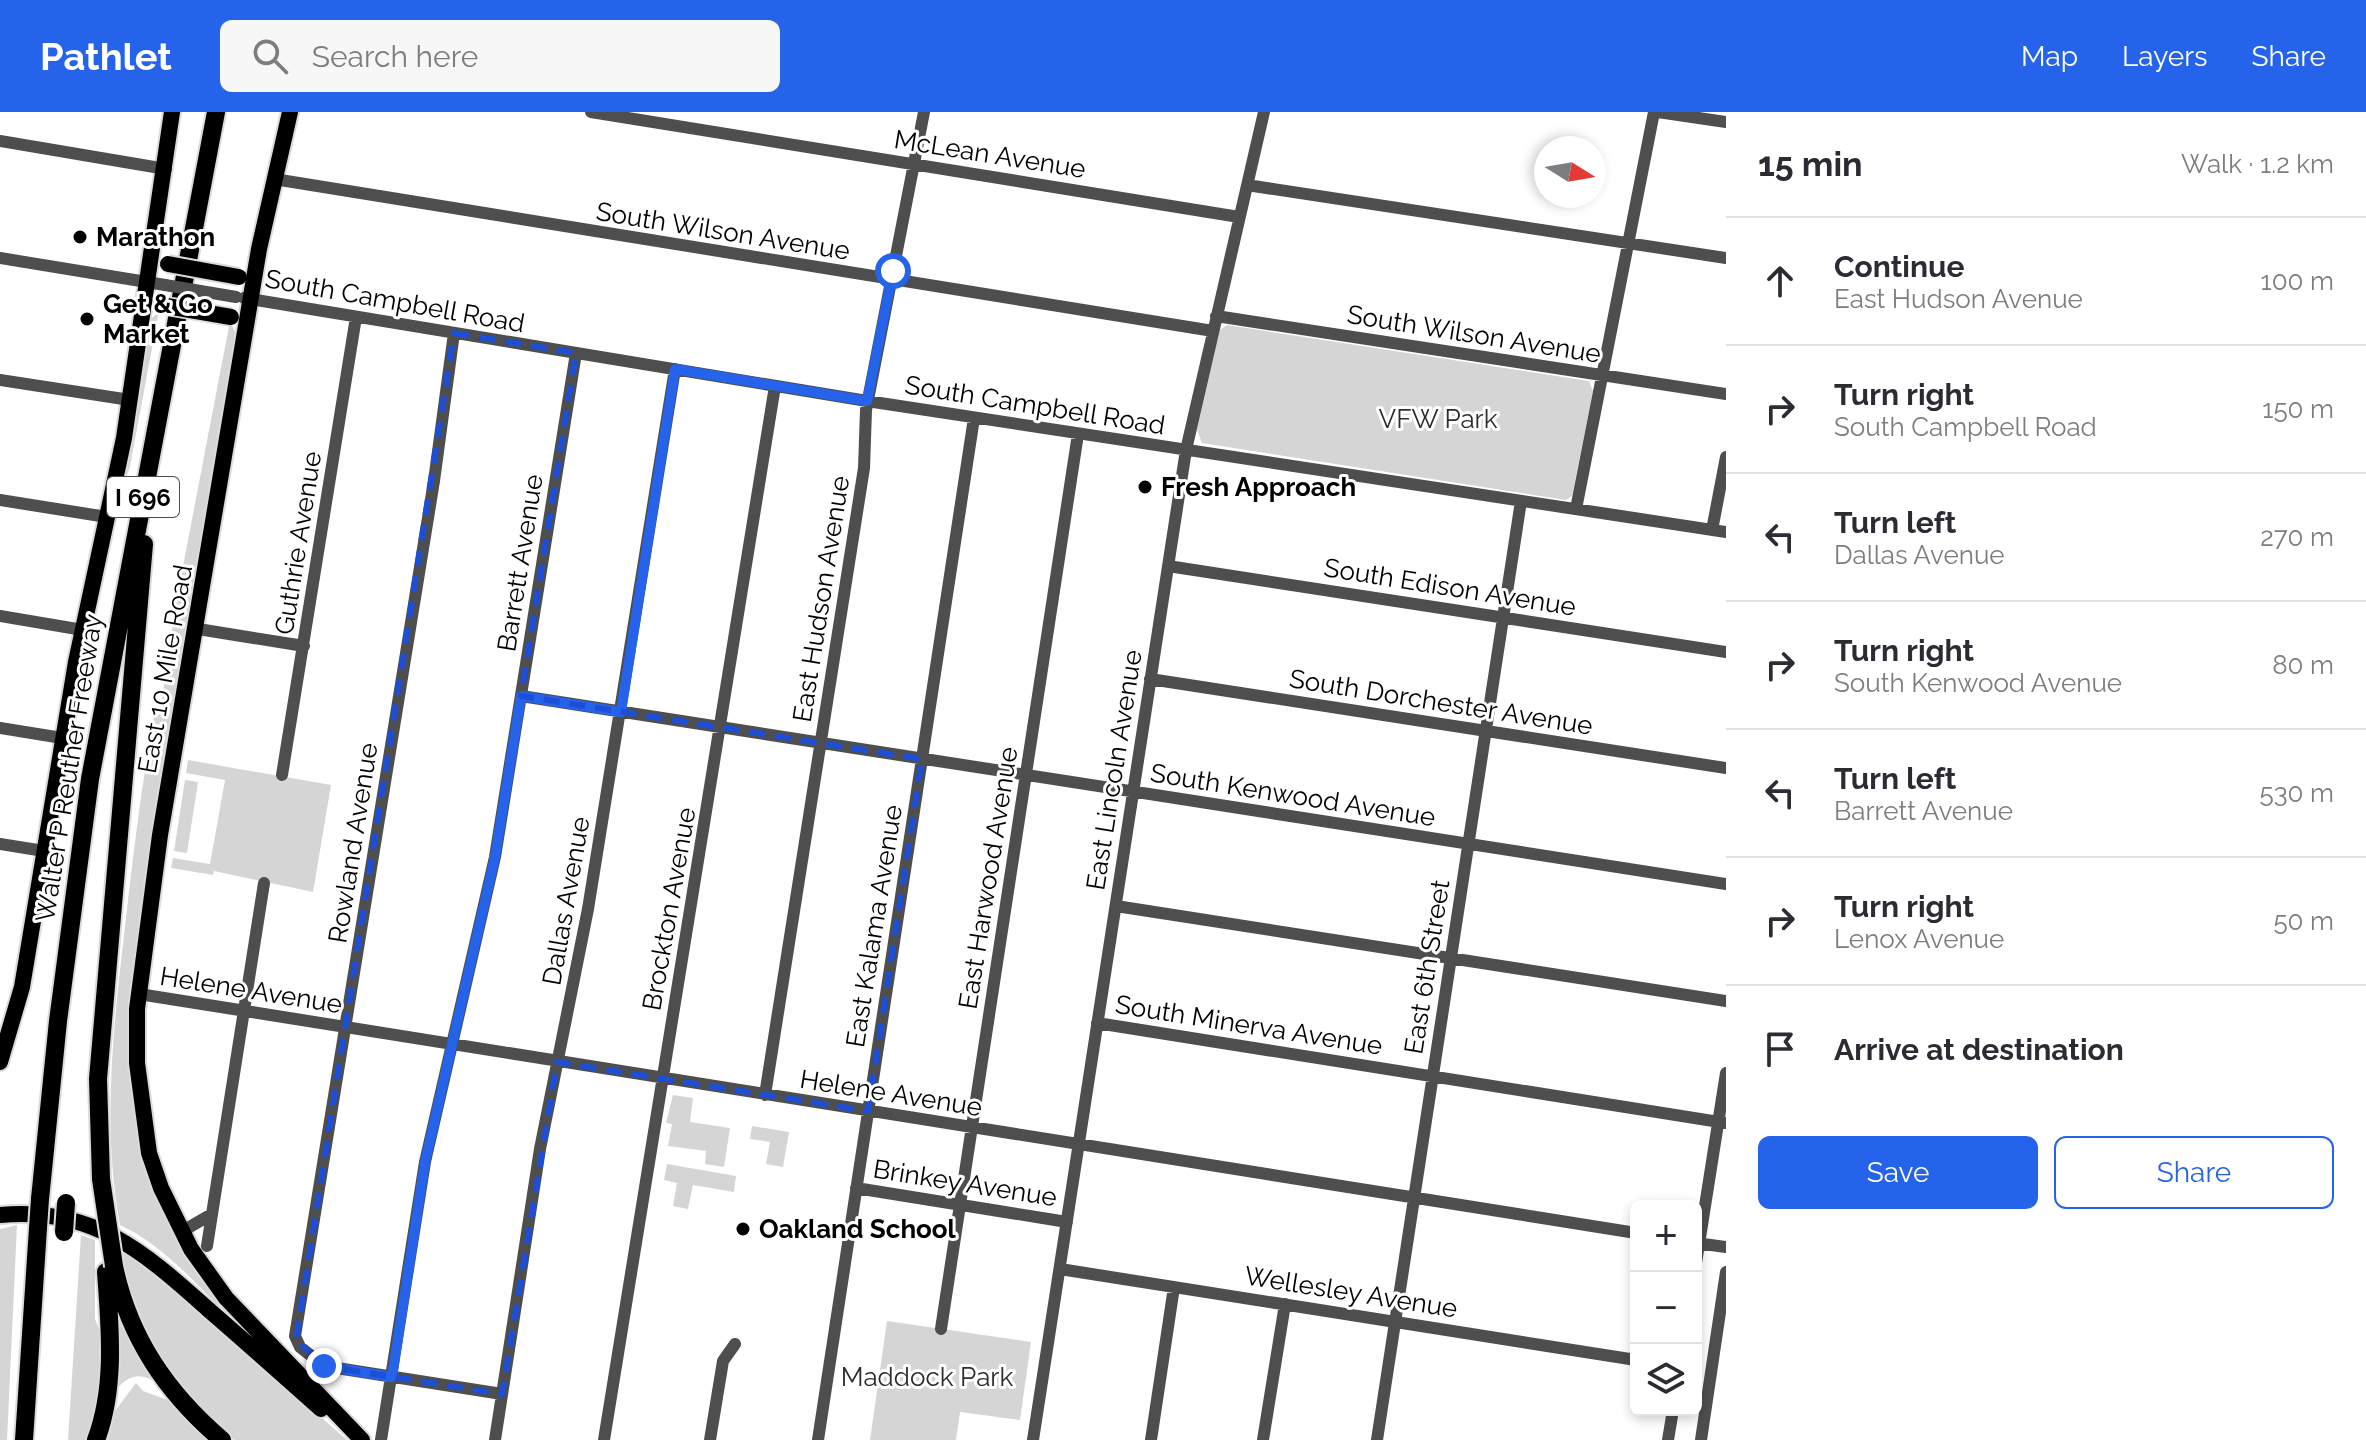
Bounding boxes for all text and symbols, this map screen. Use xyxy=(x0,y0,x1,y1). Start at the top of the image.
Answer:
search box xyxy=(220,20,780,92)
text: Pathlet xyxy=(40,34,172,79)
icon: search xyxy=(248,34,292,78)
text: Search here xyxy=(312,39,478,74)
text: Map xyxy=(2021,40,2078,73)
text: Layers xyxy=(2122,40,2208,73)
text: Share xyxy=(2252,40,2326,73)
street label: McLean Avenue xyxy=(892,124,1088,184)
north arrow xyxy=(1534,136,1606,208)
text: 15 min xyxy=(1758,144,1863,184)
text: Walk · 1.2 km xyxy=(2181,149,2334,179)
street label: South Wilson Avenue xyxy=(594,196,852,266)
place label: Marathon xyxy=(96,222,215,252)
marker: Marathon xyxy=(71,228,89,246)
text: Continue xyxy=(1834,249,1965,284)
route start xyxy=(875,253,911,289)
icon: ahead xyxy=(1758,259,1802,303)
street label: South Campbell Road xyxy=(263,263,527,339)
text: 100 m xyxy=(2261,266,2334,296)
text: East Hudson Avenue xyxy=(1834,284,2083,314)
place label: Get & Go Market xyxy=(103,289,213,349)
street label: South Wilson Avenue xyxy=(1345,299,1603,369)
marker: Get & Go Market xyxy=(78,310,96,328)
street label: South Campbell Road xyxy=(903,370,1167,440)
text: Turn right xyxy=(1834,377,1974,412)
icon: right xyxy=(1758,387,1802,431)
text: 150 m xyxy=(2262,394,2334,424)
park label: VFW Park xyxy=(1379,404,1498,434)
text: South Campbell Road xyxy=(1834,412,2097,442)
street label: Guthrie Avenue xyxy=(269,449,327,637)
street label: Barrett Avenue xyxy=(491,472,549,654)
place label: Fresh Approach xyxy=(1161,472,1356,502)
street label: East Hudson Avenue xyxy=(787,474,855,724)
road number: I 696 xyxy=(107,477,179,517)
marker: Fresh Approach xyxy=(1136,478,1154,496)
text: Turn left xyxy=(1834,505,1956,540)
icon: left xyxy=(1758,515,1802,559)
text: 270 m xyxy=(2260,522,2334,552)
text: Dallas Avenue xyxy=(1834,540,2005,570)
street label: South Edison Avenue xyxy=(1322,552,1578,622)
street label: East 10 Mile Road xyxy=(132,562,198,776)
street label: Walter P Reuther Freeway xyxy=(30,612,108,924)
text: Turn right xyxy=(1834,633,1974,668)
icon: right xyxy=(1758,643,1802,687)
street label: East Lincoln Avenue xyxy=(1080,648,1148,892)
text: 80 m xyxy=(2272,650,2334,680)
street label: South Dorchester Avenue xyxy=(1287,663,1595,741)
text: South Kenwood Avenue xyxy=(1834,668,2122,698)
street label: Rowland Avenue xyxy=(322,741,384,945)
street label: East Harwood Avenue xyxy=(952,745,1024,1011)
street label: South Kenwood Avenue xyxy=(1148,758,1438,832)
text: Turn left xyxy=(1834,761,1956,796)
icon: left xyxy=(1758,771,1802,815)
text: 530 m xyxy=(2260,778,2334,808)
text: Barrett Avenue xyxy=(1834,796,2013,826)
street label: East Kalama Avenue xyxy=(840,803,908,1049)
street label: Brockton Avenue xyxy=(636,805,702,1013)
street label: Dallas Avenue xyxy=(536,814,596,988)
street label: East 6th Street xyxy=(1398,877,1456,1056)
text: Turn right xyxy=(1834,889,1974,924)
icon: right xyxy=(1758,899,1802,943)
text: 50 m xyxy=(2273,906,2334,936)
text: Lenox Avenue xyxy=(1834,924,2004,954)
street label: Helene Avenue xyxy=(158,961,344,1019)
street label: South Minerva Avenue xyxy=(1113,989,1385,1061)
icon: arrive xyxy=(1758,1027,1802,1071)
text: Arrive at destination xyxy=(1834,1032,2124,1067)
street label: Helene Avenue xyxy=(798,1064,984,1122)
button: Save xyxy=(1758,1136,2038,1209)
button: Share xyxy=(2054,1136,2334,1209)
street label: Brinkey Avenue xyxy=(871,1154,1059,1212)
map controls xyxy=(1630,1200,1702,1416)
button: + xyxy=(1630,1200,1702,1272)
place label: Oakland School xyxy=(759,1214,957,1244)
marker: Oakland School xyxy=(734,1220,752,1238)
street label: Wellesley Avenue xyxy=(1242,1260,1460,1324)
button: − xyxy=(1630,1272,1702,1344)
button: layers xyxy=(1630,1344,1702,1416)
route end xyxy=(306,1348,342,1384)
park label: Maddock Park xyxy=(841,1362,1013,1392)

